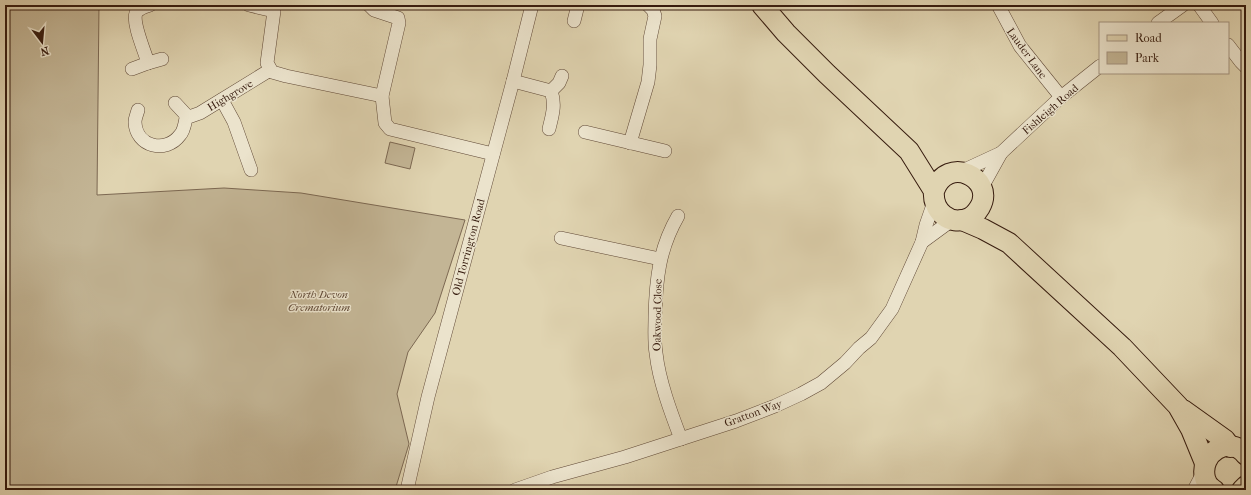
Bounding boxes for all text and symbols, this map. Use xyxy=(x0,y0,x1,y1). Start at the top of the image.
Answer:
north arrow xyxy=(22,22,62,62)
legend xyxy=(1099,22,1229,74)
street label: Lauder Lane xyxy=(1004,25,1050,82)
text: Road xyxy=(1135,31,1162,45)
text: N xyxy=(38,44,50,59)
text: Park xyxy=(1135,51,1160,65)
street label: Highgrove xyxy=(205,77,256,114)
street label: Fishleigh Road xyxy=(1020,81,1082,137)
street label: Old Torrington Road xyxy=(449,196,488,297)
street label: Oakwood Close xyxy=(650,278,665,351)
park label: North Devon Crematorium xyxy=(288,288,350,314)
street label: Gratton Way xyxy=(723,397,785,430)

